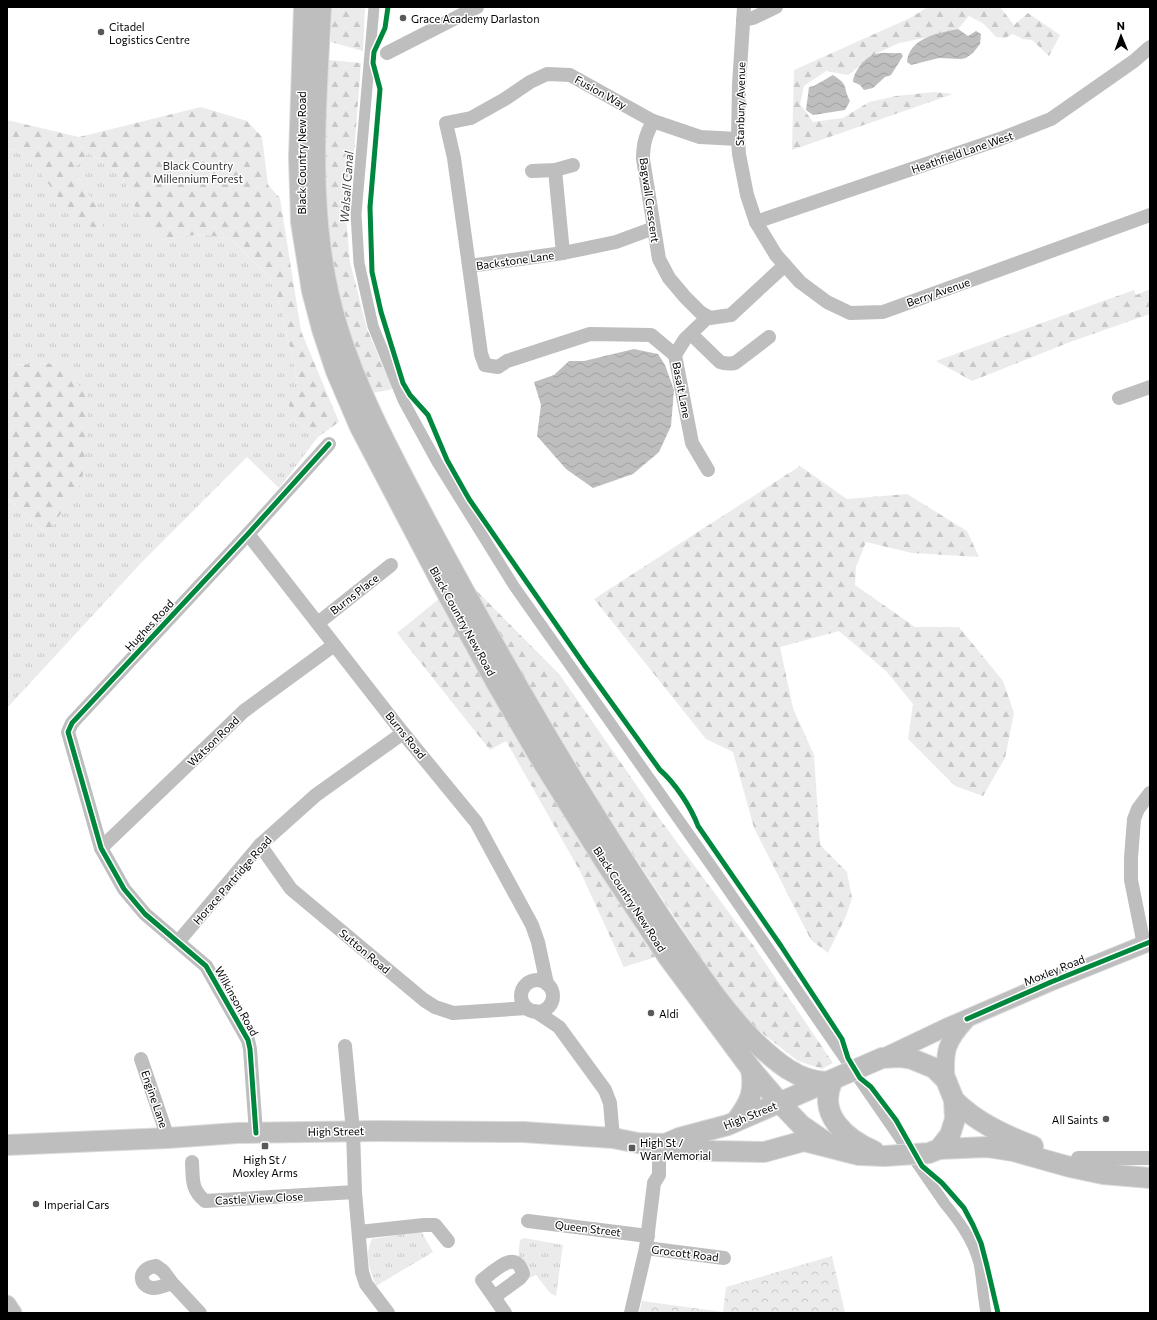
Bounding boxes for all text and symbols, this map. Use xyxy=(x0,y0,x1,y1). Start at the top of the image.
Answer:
place label: Grace Academy Darlaston xyxy=(411,12,540,25)
marker: Grace Academy Darlaston xyxy=(398,13,408,23)
north arrow xyxy=(1101,16,1141,56)
text: N xyxy=(1117,19,1125,32)
place label: Citadel Logistics Centre xyxy=(109,20,190,46)
marker: Citadel Logistics Centre xyxy=(96,27,106,37)
street label: Stanbury Avenue xyxy=(733,61,747,146)
street label: Fusion Way xyxy=(573,72,629,112)
street label: Black Country New Road xyxy=(295,92,308,214)
street label: Heathfield Lane West xyxy=(909,128,1015,176)
water label: Walsall Canal xyxy=(337,150,356,223)
street label: Bagwall Crescent xyxy=(638,157,662,244)
park label: Black Country Millennium Forest xyxy=(153,159,244,185)
street label: Backstone Lane xyxy=(475,248,555,272)
street label: Berry Avenue xyxy=(905,275,972,309)
street label: Basalt Lane xyxy=(670,361,694,419)
street label: Black Country New Road xyxy=(428,564,498,678)
street label: Burns Place xyxy=(327,571,381,617)
street label: Hughes Road xyxy=(122,597,176,653)
street label: Burns Road xyxy=(383,709,429,761)
street label: Watson Road xyxy=(185,713,241,769)
street label: Horace Partridge Road xyxy=(190,833,274,927)
street label: Black Country New Road xyxy=(591,844,669,954)
street label: Sutton Road xyxy=(337,926,393,976)
street label: Moxley Road xyxy=(1022,952,1086,988)
street label: Wilkinson Road xyxy=(213,964,261,1038)
place label: Aldi xyxy=(659,1007,679,1020)
marker: Aldi xyxy=(646,1008,656,1018)
street label: Engine Lane xyxy=(139,1069,171,1130)
street label: High Street xyxy=(721,1098,779,1132)
place label: All Saints xyxy=(1052,1113,1098,1126)
marker: All Saints xyxy=(1101,1114,1111,1124)
street label: High Street xyxy=(308,1124,365,1138)
place label: High St / War Memorial xyxy=(640,1136,711,1162)
marker: High St / Moxley Arms xyxy=(260,1141,270,1151)
marker: High St / War Memorial xyxy=(627,1143,637,1153)
place label: High St / Moxley Arms xyxy=(232,1153,298,1179)
street label: Castle View Close xyxy=(215,1189,303,1207)
place label: Imperial Cars xyxy=(44,1198,109,1211)
marker: Imperial Cars xyxy=(31,1199,41,1209)
street label: Queen Street xyxy=(554,1218,622,1239)
street label: Grocott Road xyxy=(651,1242,719,1264)

